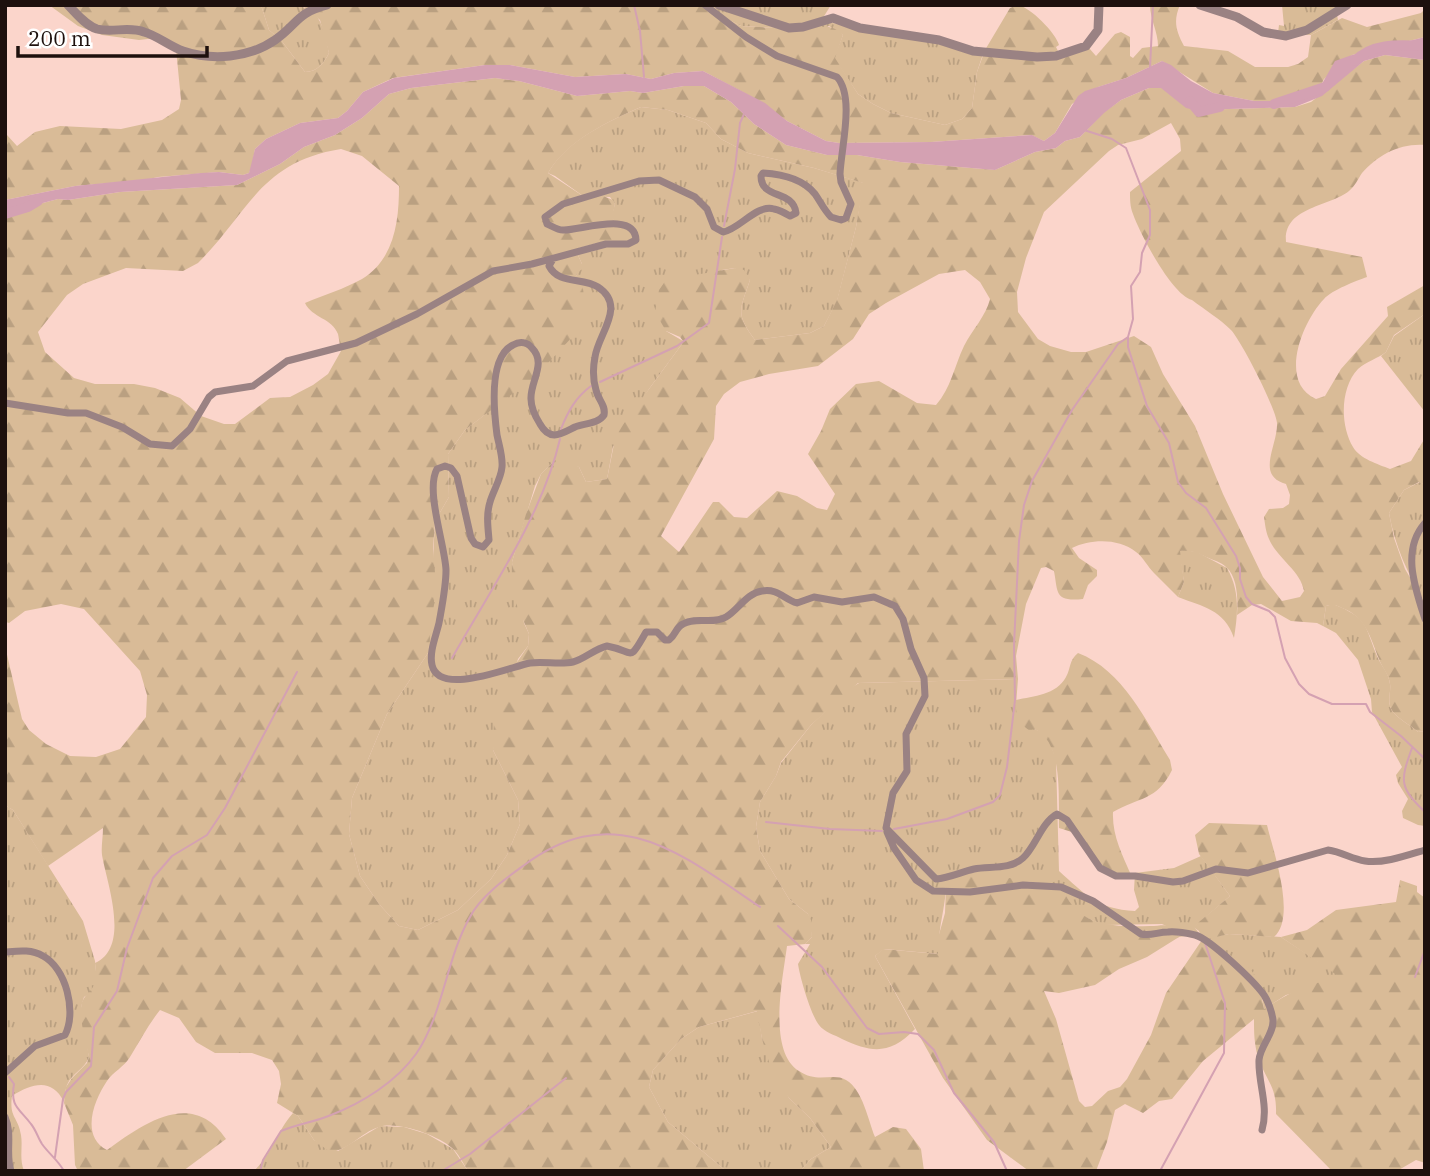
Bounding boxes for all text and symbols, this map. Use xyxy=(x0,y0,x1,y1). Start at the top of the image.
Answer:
scale bar xyxy=(18,14,206,58)
text: 200 m xyxy=(28,24,91,52)

